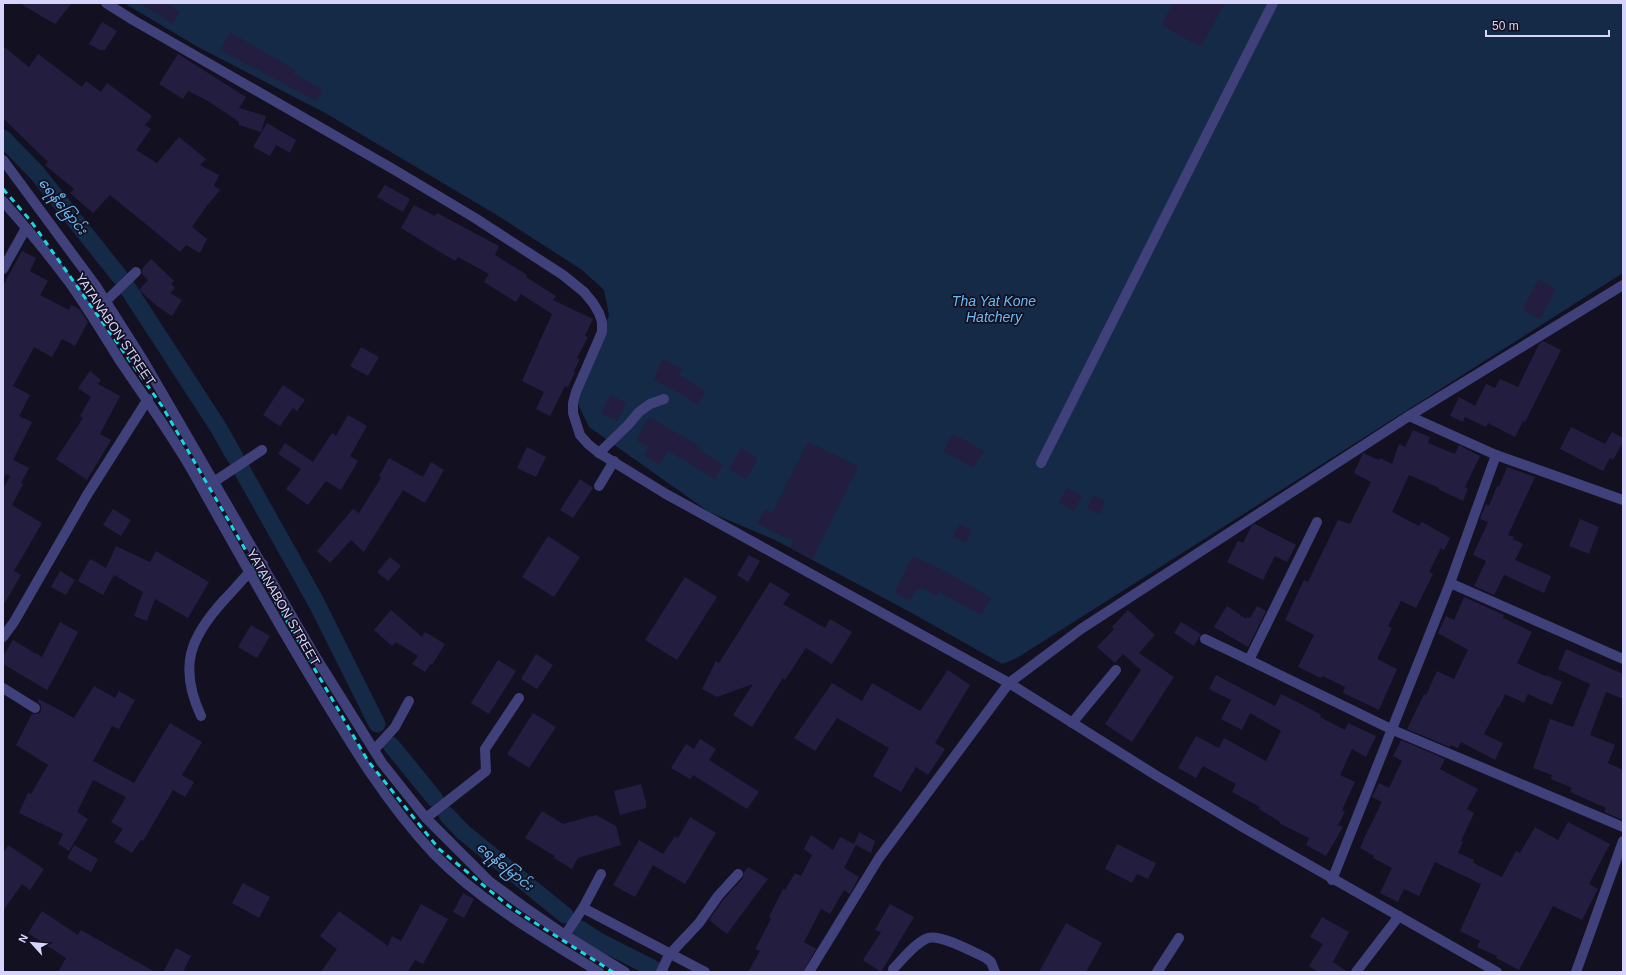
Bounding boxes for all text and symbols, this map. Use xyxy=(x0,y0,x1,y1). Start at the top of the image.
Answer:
scale bar xyxy=(1486,12,1609,38)
text: 50 m xyxy=(1492,19,1519,33)
water label: ရေနီမြောင်း xyxy=(32,173,93,241)
street label: YATANABON STREET xyxy=(72,270,159,388)
water label: Tha Yat Kone Hatchery xyxy=(952,293,1036,325)
street label: YATANABON STREET xyxy=(244,546,323,668)
water label: ရေနီမြောင်း xyxy=(471,837,539,897)
north arrow xyxy=(12,923,52,963)
text: N xyxy=(16,932,30,945)

